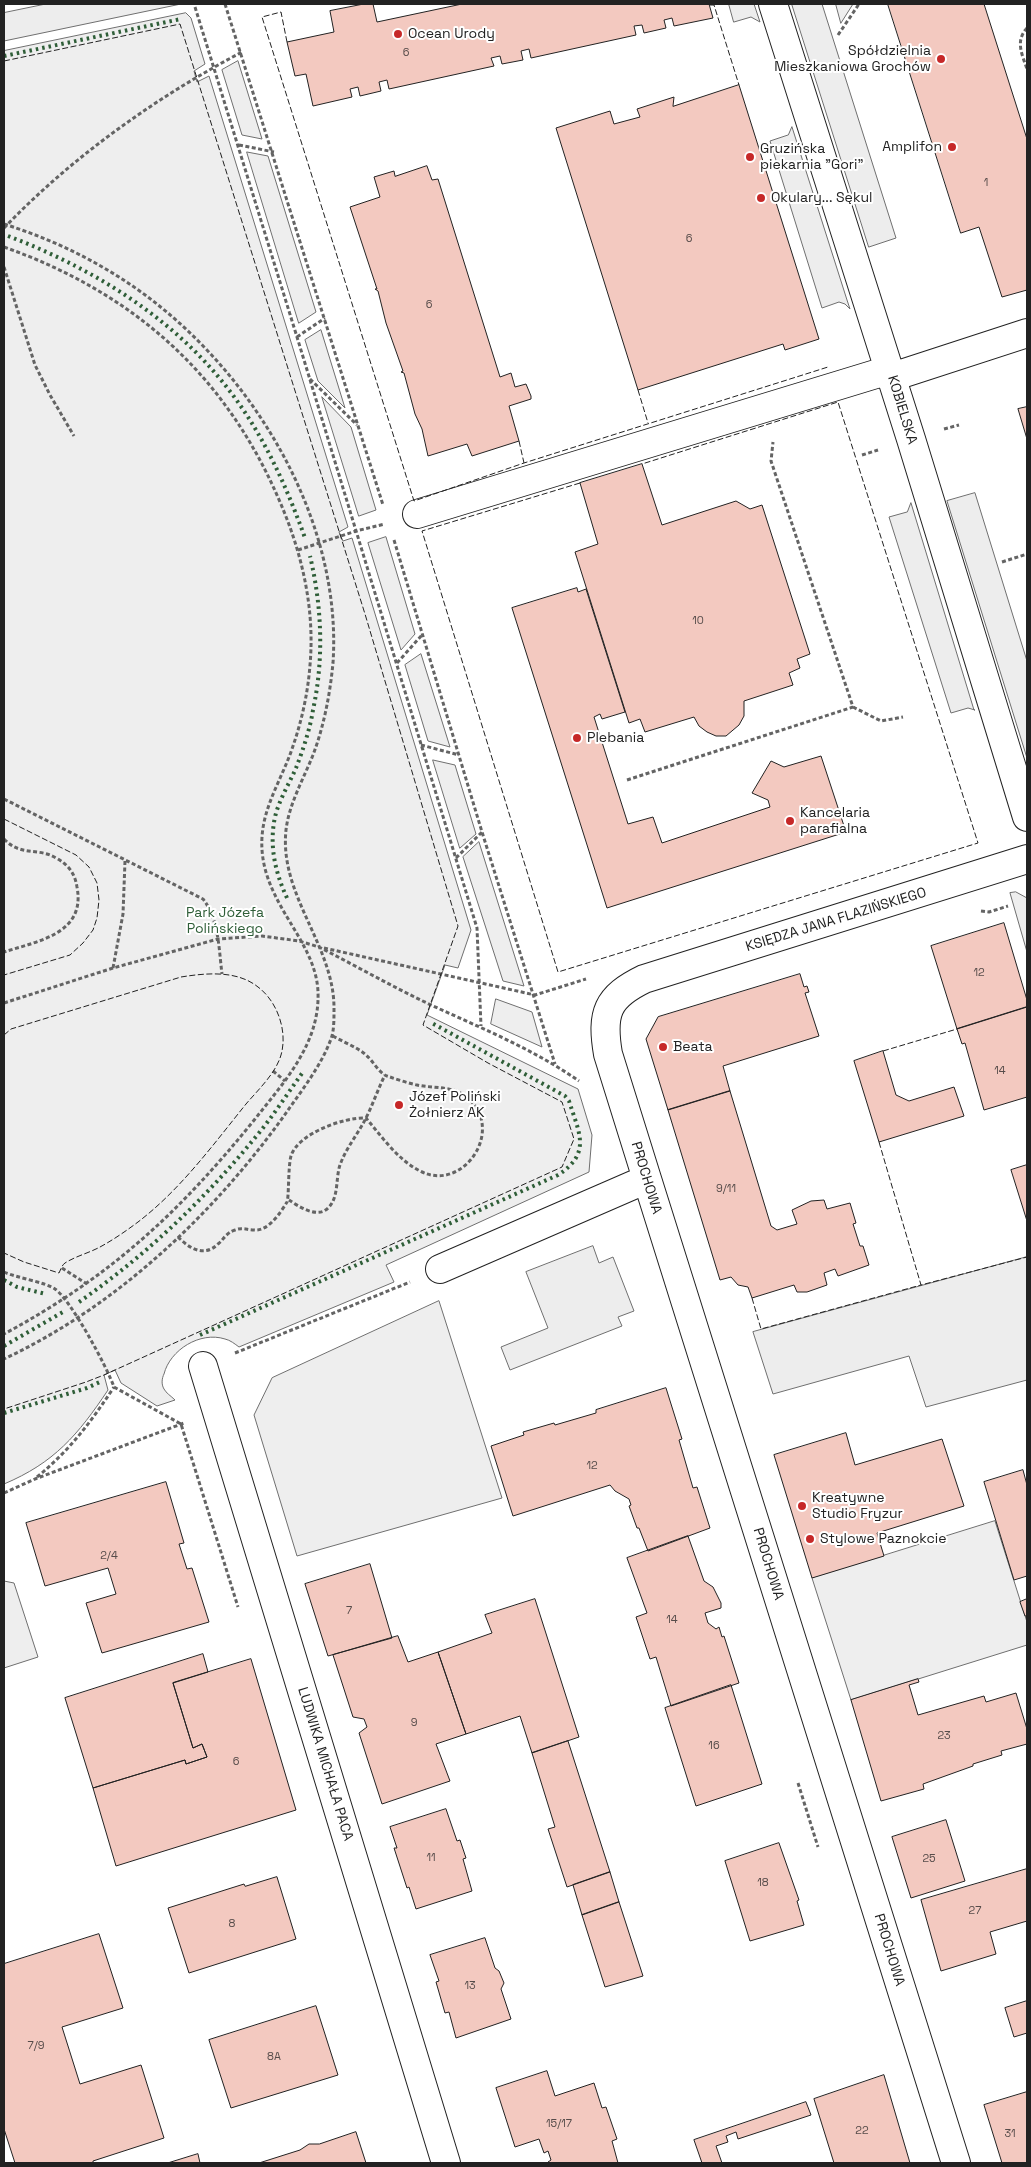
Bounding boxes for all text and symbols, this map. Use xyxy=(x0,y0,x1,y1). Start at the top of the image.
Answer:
place label: Ocean Urody xyxy=(408,26,495,42)
marker: Ocean Urody xyxy=(392,28,404,40)
place label: Spółdzielnia Mieszkaniowa Grochów xyxy=(774,43,931,75)
house number: 6 xyxy=(403,46,409,60)
marker: Spółdzielnia Mieszkaniowa Grochów xyxy=(935,53,947,65)
place label: Amplifon xyxy=(882,139,942,155)
place label: Gruzińska piekarnia "Gori" xyxy=(760,141,863,174)
marker: Amplifon xyxy=(946,141,958,153)
marker: Gruzińska piekarnia "Gori" xyxy=(744,151,756,163)
house number: 1 xyxy=(984,176,988,190)
place label: Okulary... Sękul xyxy=(771,190,872,206)
marker: Okulary... Sękul xyxy=(755,192,767,204)
house number: 6 xyxy=(686,232,692,246)
house number: 6 xyxy=(426,298,432,312)
street label: KOBIELSKA xyxy=(884,373,920,447)
house number: 10 xyxy=(692,614,704,628)
place label: Plebania xyxy=(587,730,644,746)
marker: Plebania xyxy=(571,732,583,744)
place label: Kancelaria parafialna xyxy=(800,805,870,838)
marker: Kancelaria parafialna xyxy=(784,815,796,827)
street label: KSIĘDZA JANA FLAZIŃSKIEGO xyxy=(744,884,928,956)
park label: Park Józefa Polińskiego xyxy=(186,905,264,938)
house number: 12 xyxy=(973,966,985,980)
place label: Beata xyxy=(673,1039,713,1055)
marker: Beata xyxy=(657,1041,669,1053)
house number: 14 xyxy=(994,1064,1006,1078)
place label: Józef Poliński Żołnierz AK xyxy=(409,1089,501,1122)
marker: Józef Poliński Żołnierz AK xyxy=(393,1099,405,1111)
street label: PROCHOWA xyxy=(627,1140,665,1216)
house number: 9/11 xyxy=(716,1182,736,1196)
house number: 12 xyxy=(586,1459,598,1473)
place label: Kreatywne Studio Fryzur xyxy=(812,1490,903,1522)
marker: Kreatywne Studio Fryzur xyxy=(796,1500,808,1512)
street label: PROCHOWA xyxy=(749,1526,787,1602)
place label: Stylowe Paznokcie xyxy=(820,1531,947,1547)
marker: Stylowe Paznokcie xyxy=(804,1533,816,1545)
house number: 2/4 xyxy=(100,1549,118,1563)
house number: 7 xyxy=(346,1604,352,1618)
house number: 14 xyxy=(666,1613,678,1627)
street label: LUDWIKA MICHAŁA PACA xyxy=(294,1685,356,1843)
house number: 9 xyxy=(411,1716,417,1730)
house number: 23 xyxy=(937,1729,951,1743)
house number: 16 xyxy=(708,1739,720,1753)
house number: 6 xyxy=(233,1755,239,1769)
house number: 11 xyxy=(426,1851,436,1865)
house number: 25 xyxy=(922,1852,936,1866)
house number: 18 xyxy=(757,1876,769,1890)
house number: 27 xyxy=(969,1904,981,1918)
street label: PROCHOWA xyxy=(870,1912,908,1988)
house number: 8 xyxy=(229,1917,235,1931)
house number: 13 xyxy=(464,1979,476,1993)
house number: 7/9 xyxy=(27,2039,45,2053)
house number: 8A xyxy=(267,2050,281,2064)
house number: 15/17 xyxy=(546,2117,572,2131)
house number: 22 xyxy=(855,2124,869,2138)
house number: 31 xyxy=(1004,2127,1016,2141)

